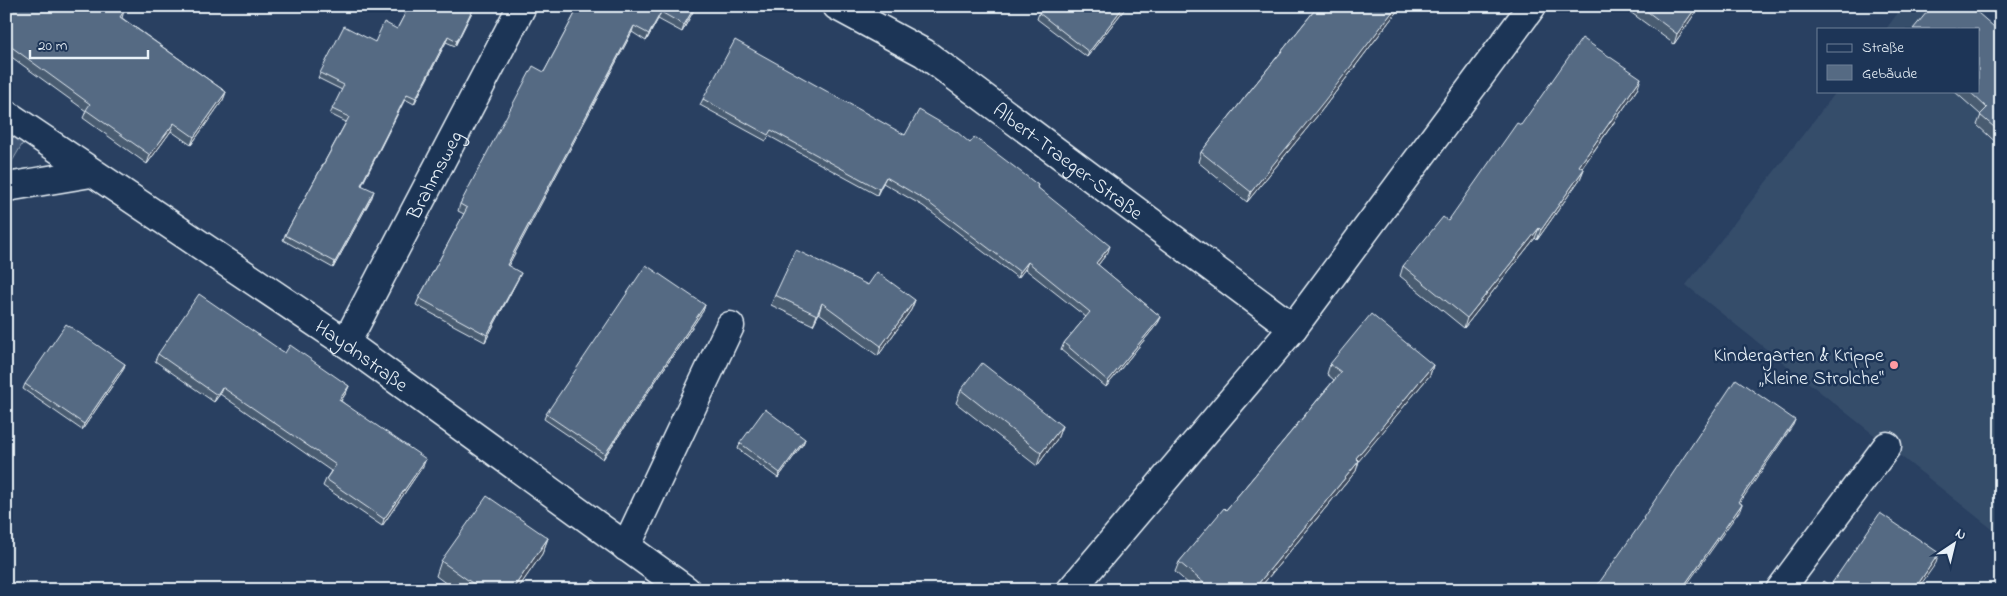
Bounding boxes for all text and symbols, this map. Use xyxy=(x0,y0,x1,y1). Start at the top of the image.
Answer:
scale bar xyxy=(30,28,148,60)
legend xyxy=(1817,28,1980,92)
text: 20 m xyxy=(38,35,68,57)
text: Straße xyxy=(1862,37,1904,59)
text: Gebäude xyxy=(1862,63,1918,85)
street label: Albert-Traeger-Straße xyxy=(986,97,1148,228)
street label: Brahmsweg xyxy=(400,126,472,226)
street label: Haydnstraße xyxy=(308,314,413,401)
place label: Kindergarten & Krippe „Kleine Strolche“ xyxy=(1714,342,1884,394)
marker: Kindergarten & Krippe „Kleine Strolche“ xyxy=(1888,359,1900,371)
north arrow xyxy=(1930,518,1980,568)
text: N xyxy=(1951,523,1970,546)

